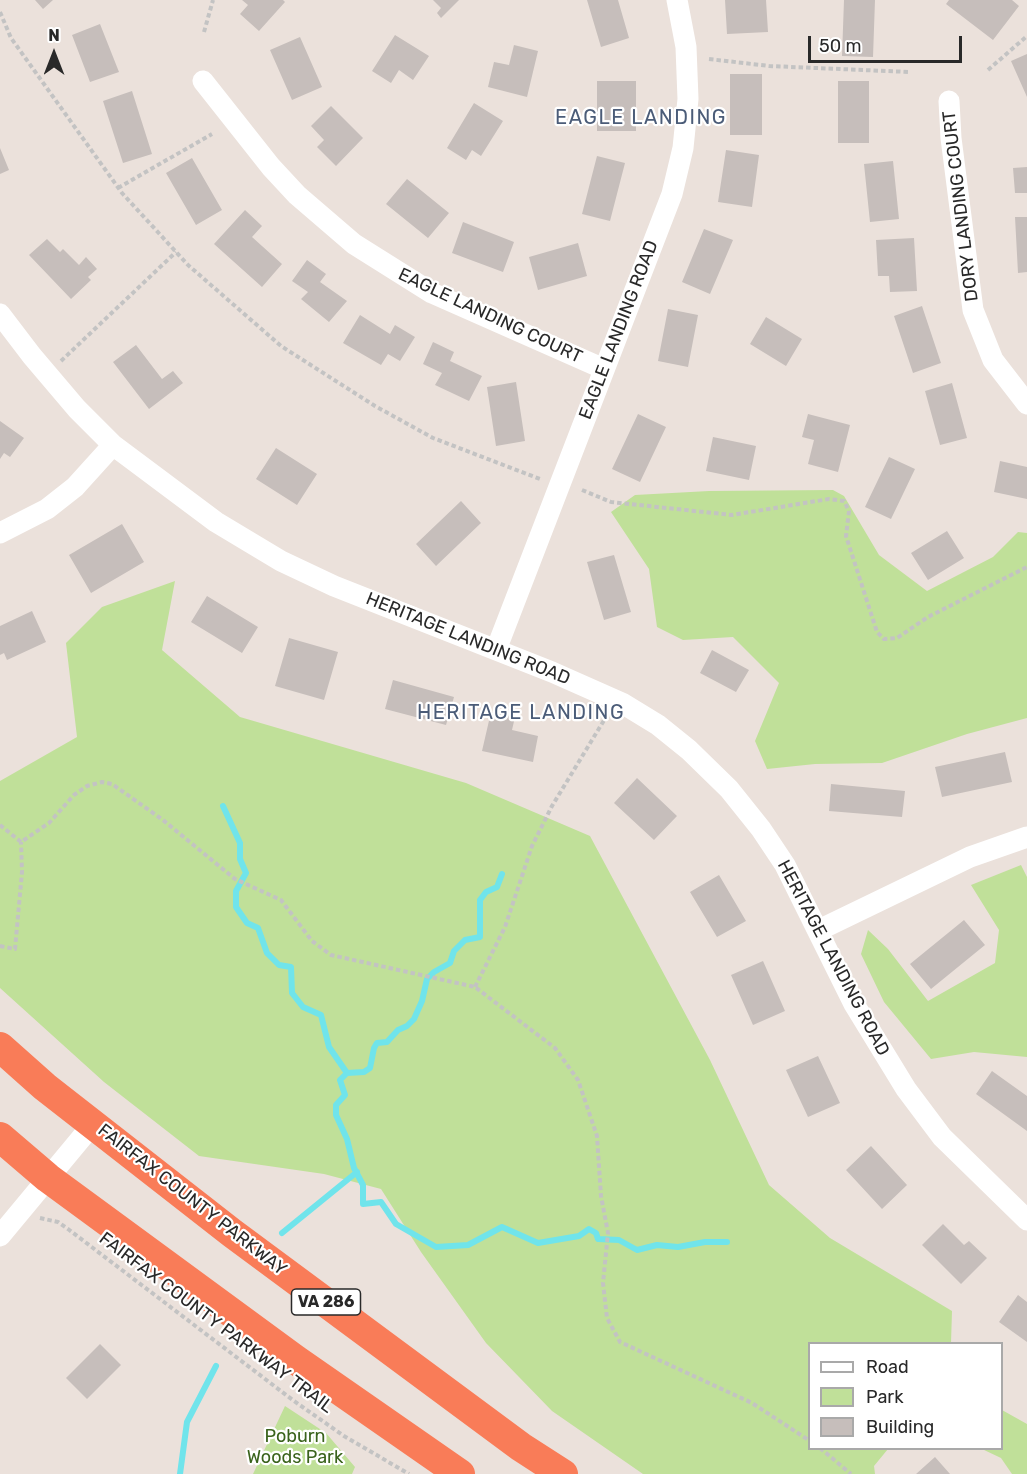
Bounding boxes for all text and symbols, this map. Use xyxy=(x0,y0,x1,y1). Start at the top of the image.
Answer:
north arrow xyxy=(24,24,84,84)
scale bar xyxy=(811,24,966,62)
text: N xyxy=(48,26,60,45)
text: 50 m xyxy=(819,35,862,57)
district label: EAGLE LANDING xyxy=(555,106,727,130)
street label: DORY LANDING COURT xyxy=(939,109,983,303)
street label: EAGLE LANDING ROAD xyxy=(575,238,663,422)
street label: EAGLE LANDING COURT xyxy=(395,264,585,368)
street label: HERITAGE LANDING ROAD xyxy=(363,588,573,690)
district label: HERITAGE LANDING xyxy=(417,701,625,725)
street label: HERITAGE LANDING ROAD xyxy=(772,857,894,1059)
street label: FAIRFAX COUNTY PARKWAY xyxy=(93,1120,291,1280)
street label: FAIRFAX COUNTY PARKWAY TRAIL xyxy=(95,1228,337,1418)
road number: VA 286 xyxy=(292,1289,360,1315)
legend xyxy=(808,1342,1003,1450)
text: Road xyxy=(866,1356,909,1378)
text: Park xyxy=(866,1386,903,1408)
text: Building xyxy=(866,1416,934,1438)
park label: Poburn Woods Park xyxy=(247,1426,343,1468)

